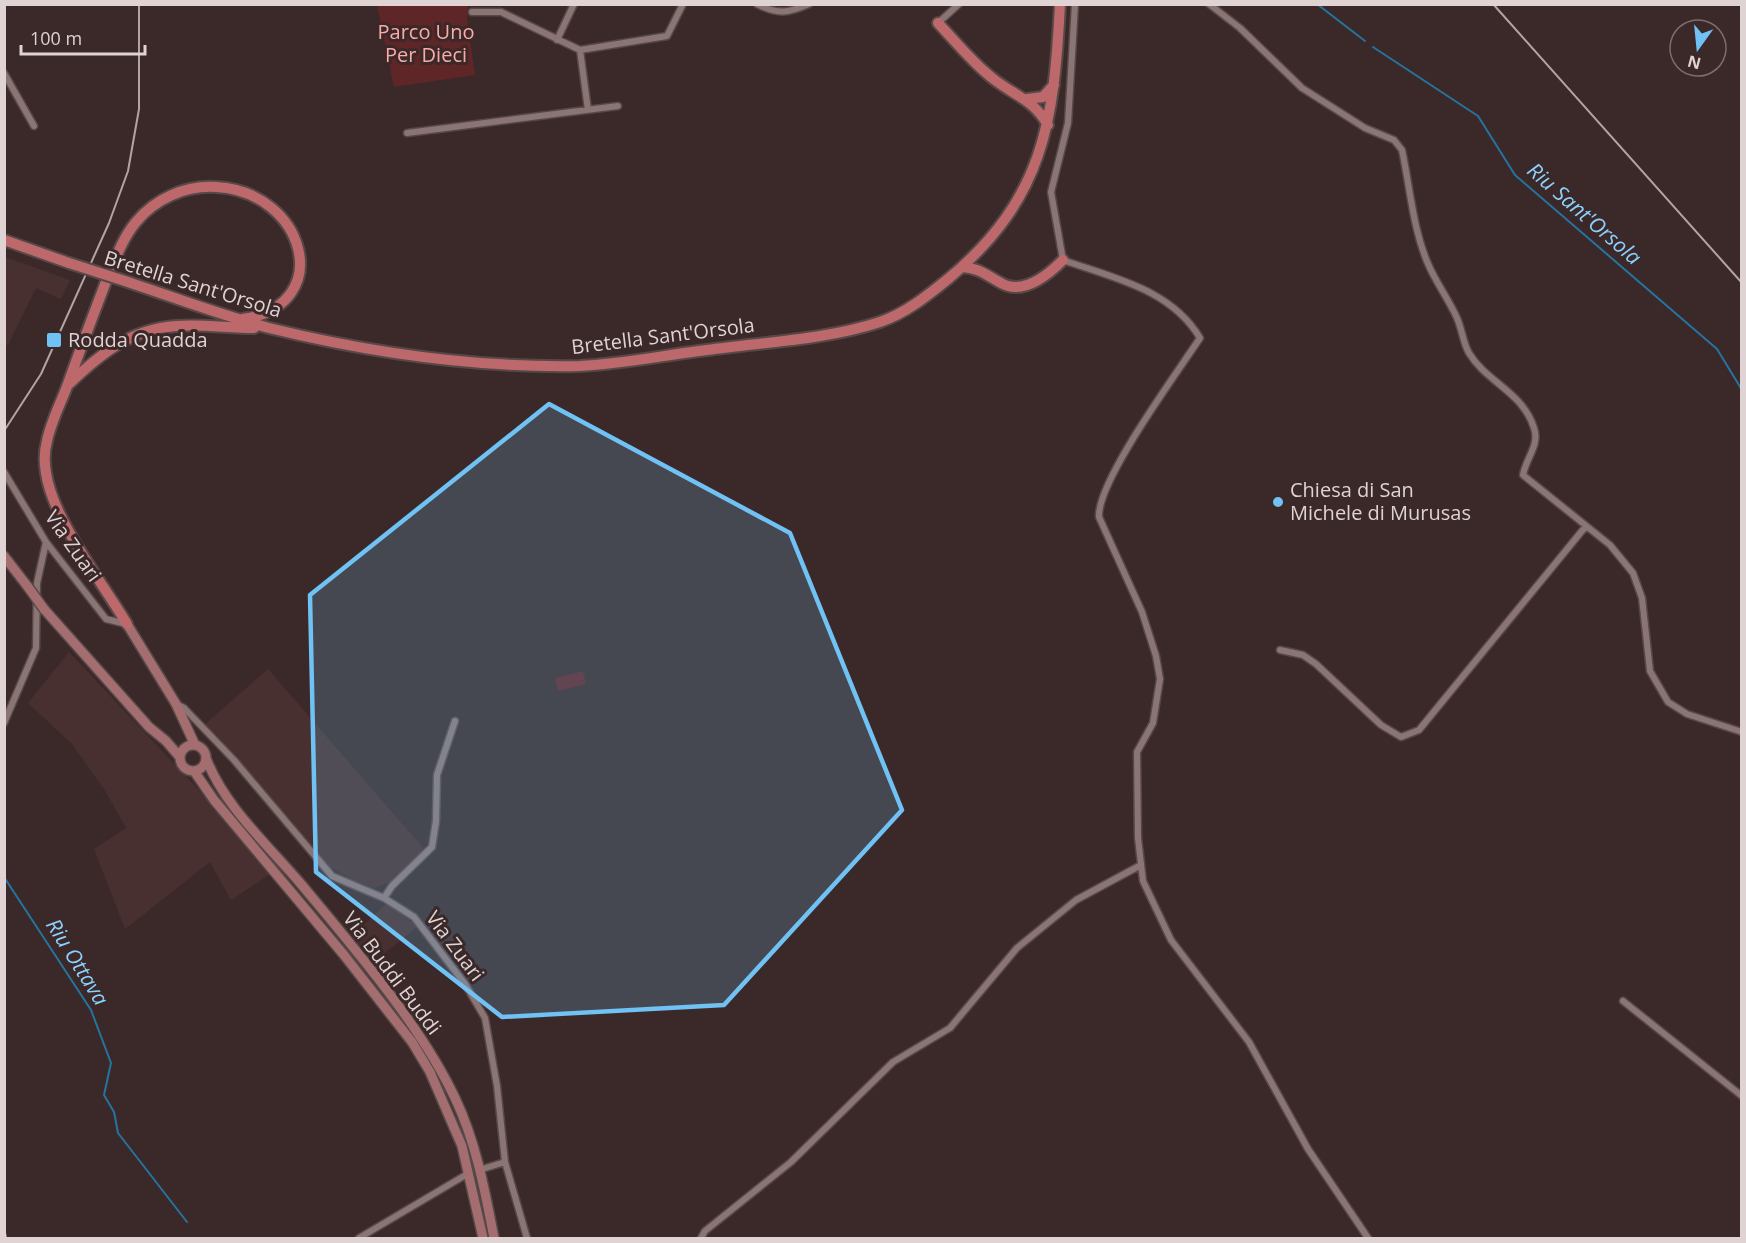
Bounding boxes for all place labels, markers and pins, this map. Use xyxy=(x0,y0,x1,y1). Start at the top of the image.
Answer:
place label: Rodda Quadda xyxy=(68,326,208,353)
marker: Rodda Quadda xyxy=(45,331,63,349)
place label: Chiesa di San Michele di Murusas xyxy=(1290,476,1471,526)
marker: Chiesa di San Michele di Murusas xyxy=(1271,495,1285,509)

